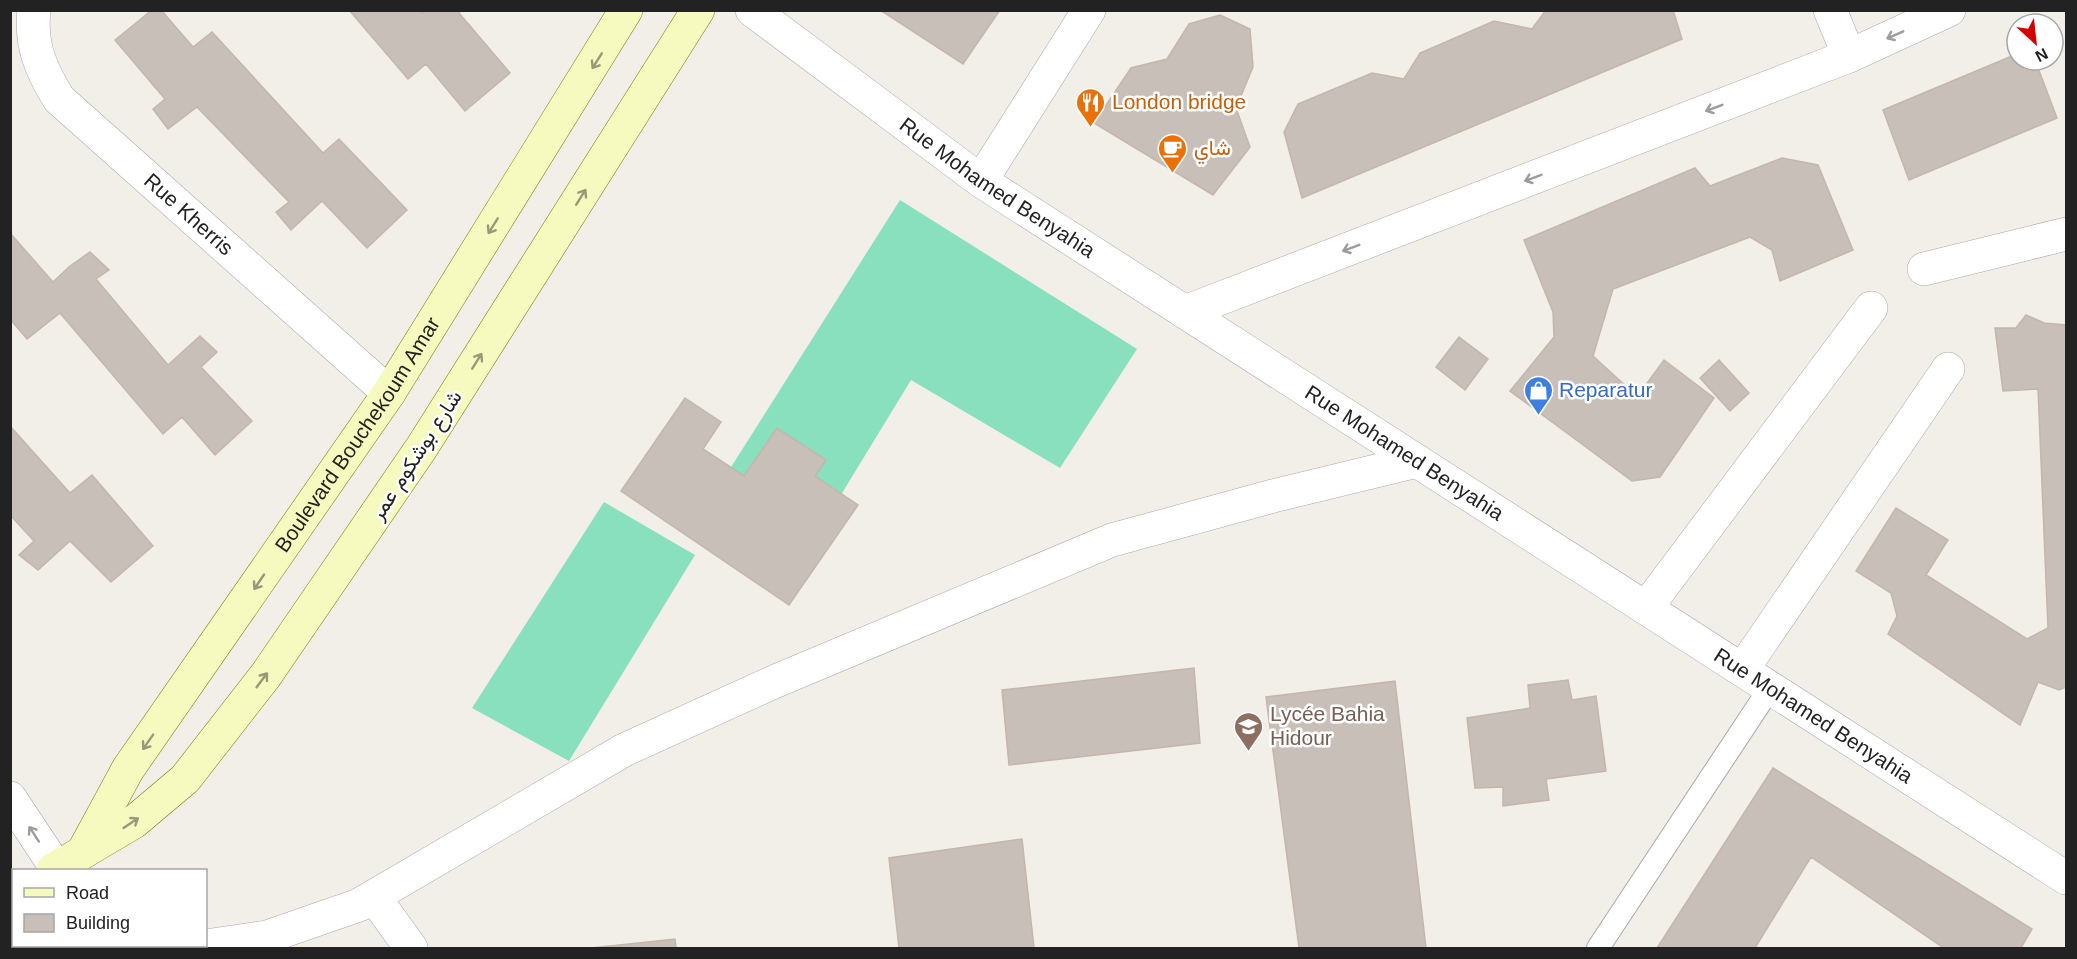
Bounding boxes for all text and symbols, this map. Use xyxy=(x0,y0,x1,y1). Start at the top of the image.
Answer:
north arrow xyxy=(2005,12,2065,72)
one-way arrow xyxy=(1887,29,1905,41)
text: N xyxy=(2033,45,2051,65)
one-way arrow xyxy=(590,52,602,69)
restaurant icon: London bridge xyxy=(1075,86,1107,128)
place label: London bridge xyxy=(1112,90,1246,113)
one-way arrow xyxy=(1706,103,1724,114)
street label: Rue Mohamed Benyahia xyxy=(896,112,1100,262)
cafe icon: شاي xyxy=(1157,132,1189,174)
place label: شاي xyxy=(1194,136,1231,165)
street label: Rue Kherris xyxy=(140,169,238,260)
one-way arrow xyxy=(1524,173,1542,184)
one-way arrow xyxy=(574,188,587,205)
one-way arrow xyxy=(487,217,499,234)
one-way arrow xyxy=(1342,243,1360,254)
street label: Boulevard Bouchekoum Amar xyxy=(270,313,444,556)
one-way arrow xyxy=(470,353,483,370)
shop icon: Reparatur xyxy=(1522,374,1554,416)
place label: Reparatur xyxy=(1559,378,1652,401)
street label: Rue Mohamed Benyahia xyxy=(1301,380,1508,525)
street label: شارع بوشكوم عمر xyxy=(365,386,468,526)
one-way arrow xyxy=(253,573,265,590)
street label: Rue Mohamed Benyahia xyxy=(1710,643,1917,788)
one-way arrow xyxy=(256,672,269,688)
place label: Lycée Bahia Hidour xyxy=(1270,702,1385,749)
school or university icon: Lycée Bahia Hidour xyxy=(1233,710,1265,752)
one-way arrow xyxy=(142,733,154,750)
one-way arrow xyxy=(123,817,139,829)
one-way arrow xyxy=(27,825,40,842)
legend xyxy=(12,869,207,947)
text: Road xyxy=(66,883,109,903)
text: Building xyxy=(66,913,130,933)

